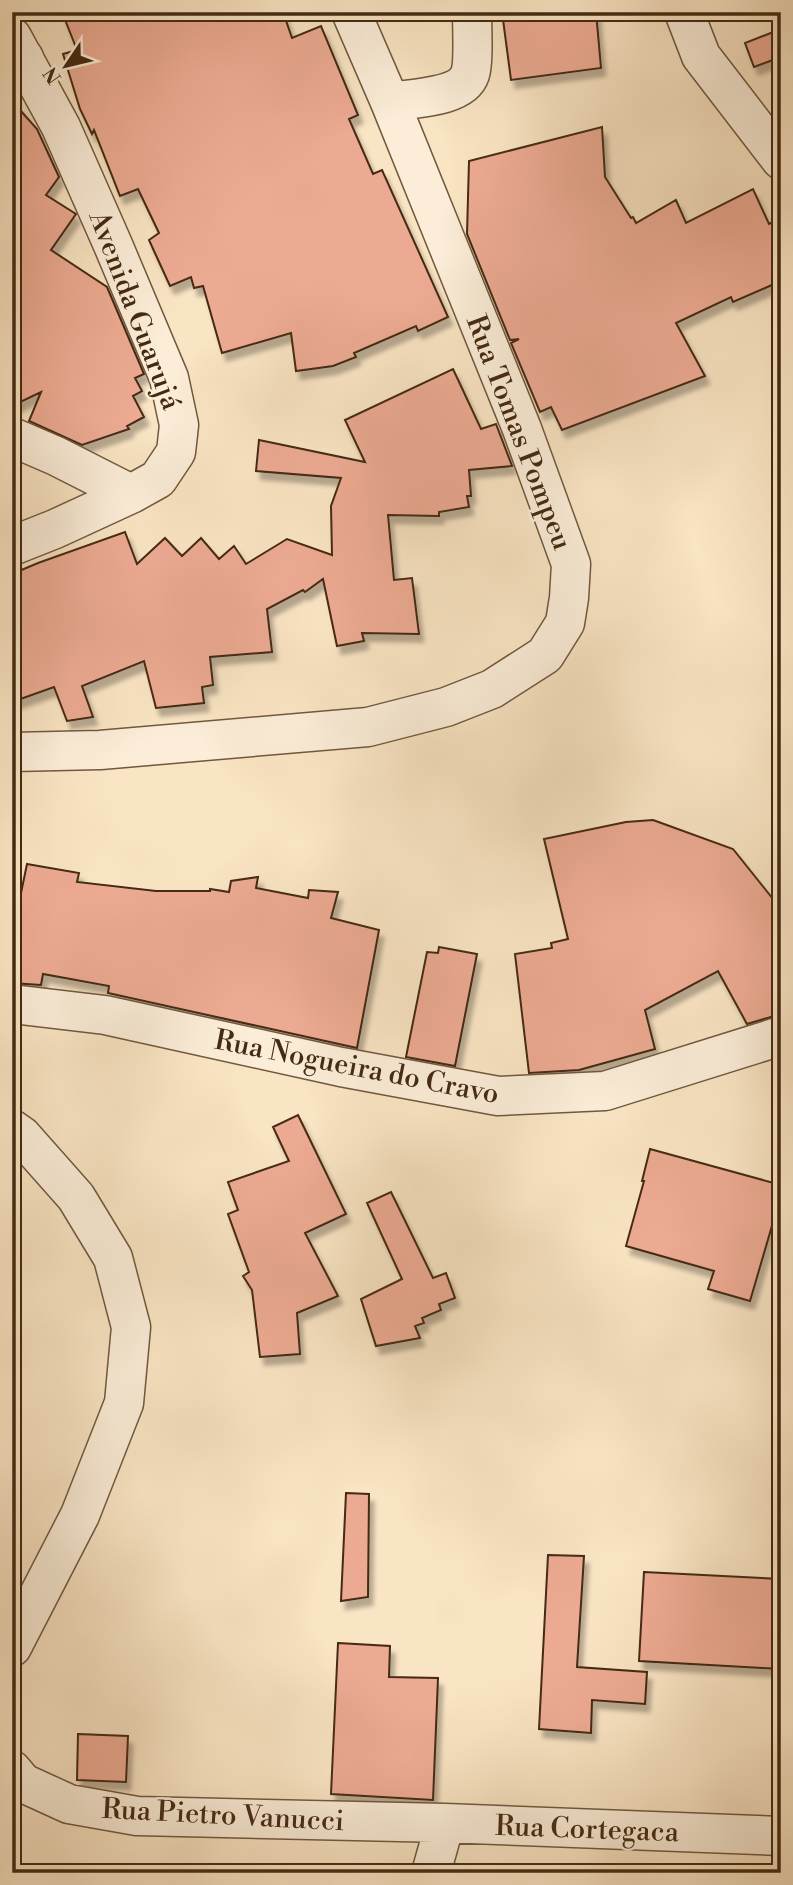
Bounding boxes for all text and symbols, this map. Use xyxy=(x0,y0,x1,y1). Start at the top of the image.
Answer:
north arrow xyxy=(32,32,102,102)
text: N xyxy=(39,62,67,88)
street label: Avenida Guarujá xyxy=(80,205,189,416)
street label: Rua Tomas Pompeu xyxy=(458,310,579,555)
street label: Rua Nogueira do Cravo xyxy=(212,1023,502,1112)
street label: Rua Pietro Vanucci xyxy=(101,1792,345,1839)
street label: Rua Cortegaca xyxy=(494,1809,680,1850)

